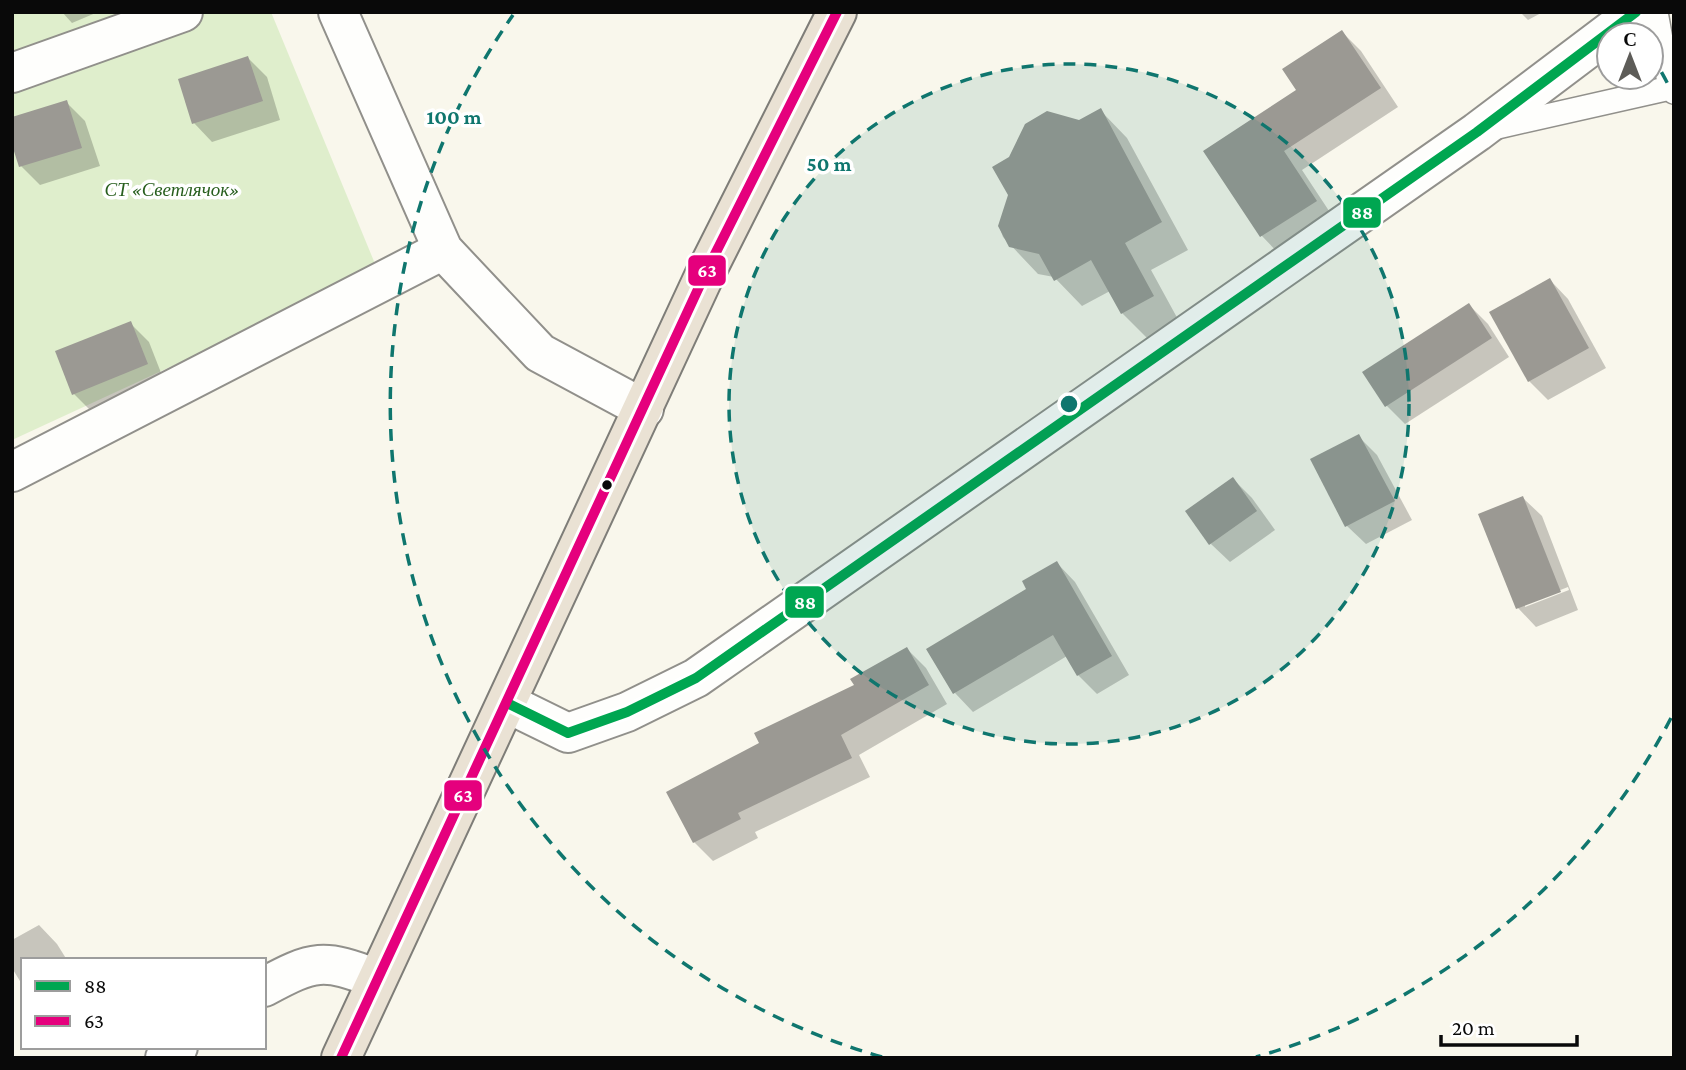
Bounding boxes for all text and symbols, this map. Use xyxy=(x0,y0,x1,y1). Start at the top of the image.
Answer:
north arrow xyxy=(1595,21,1665,91)
text: С xyxy=(1623,29,1637,50)
text: 100 m xyxy=(426,105,482,129)
text: 50 m xyxy=(807,152,852,176)
park label: СТ «Светлячок» xyxy=(105,179,239,200)
line badge: 88 xyxy=(1342,196,1382,229)
text: 88 xyxy=(1351,202,1373,223)
line badge: 63 xyxy=(687,254,727,287)
text: 63 xyxy=(697,260,717,281)
centre of rings xyxy=(1057,392,1081,416)
unlabelled marker xyxy=(600,478,614,492)
line badge: 88 xyxy=(784,585,825,619)
text: 88 xyxy=(794,592,816,613)
line badge: 63 xyxy=(443,779,483,812)
text: 63 xyxy=(453,785,473,806)
legend xyxy=(21,958,266,1049)
text: 88 xyxy=(84,974,107,998)
scale bar xyxy=(1441,1004,1578,1048)
text: 63 xyxy=(84,1009,104,1033)
text: 20 m xyxy=(1452,1016,1495,1040)

